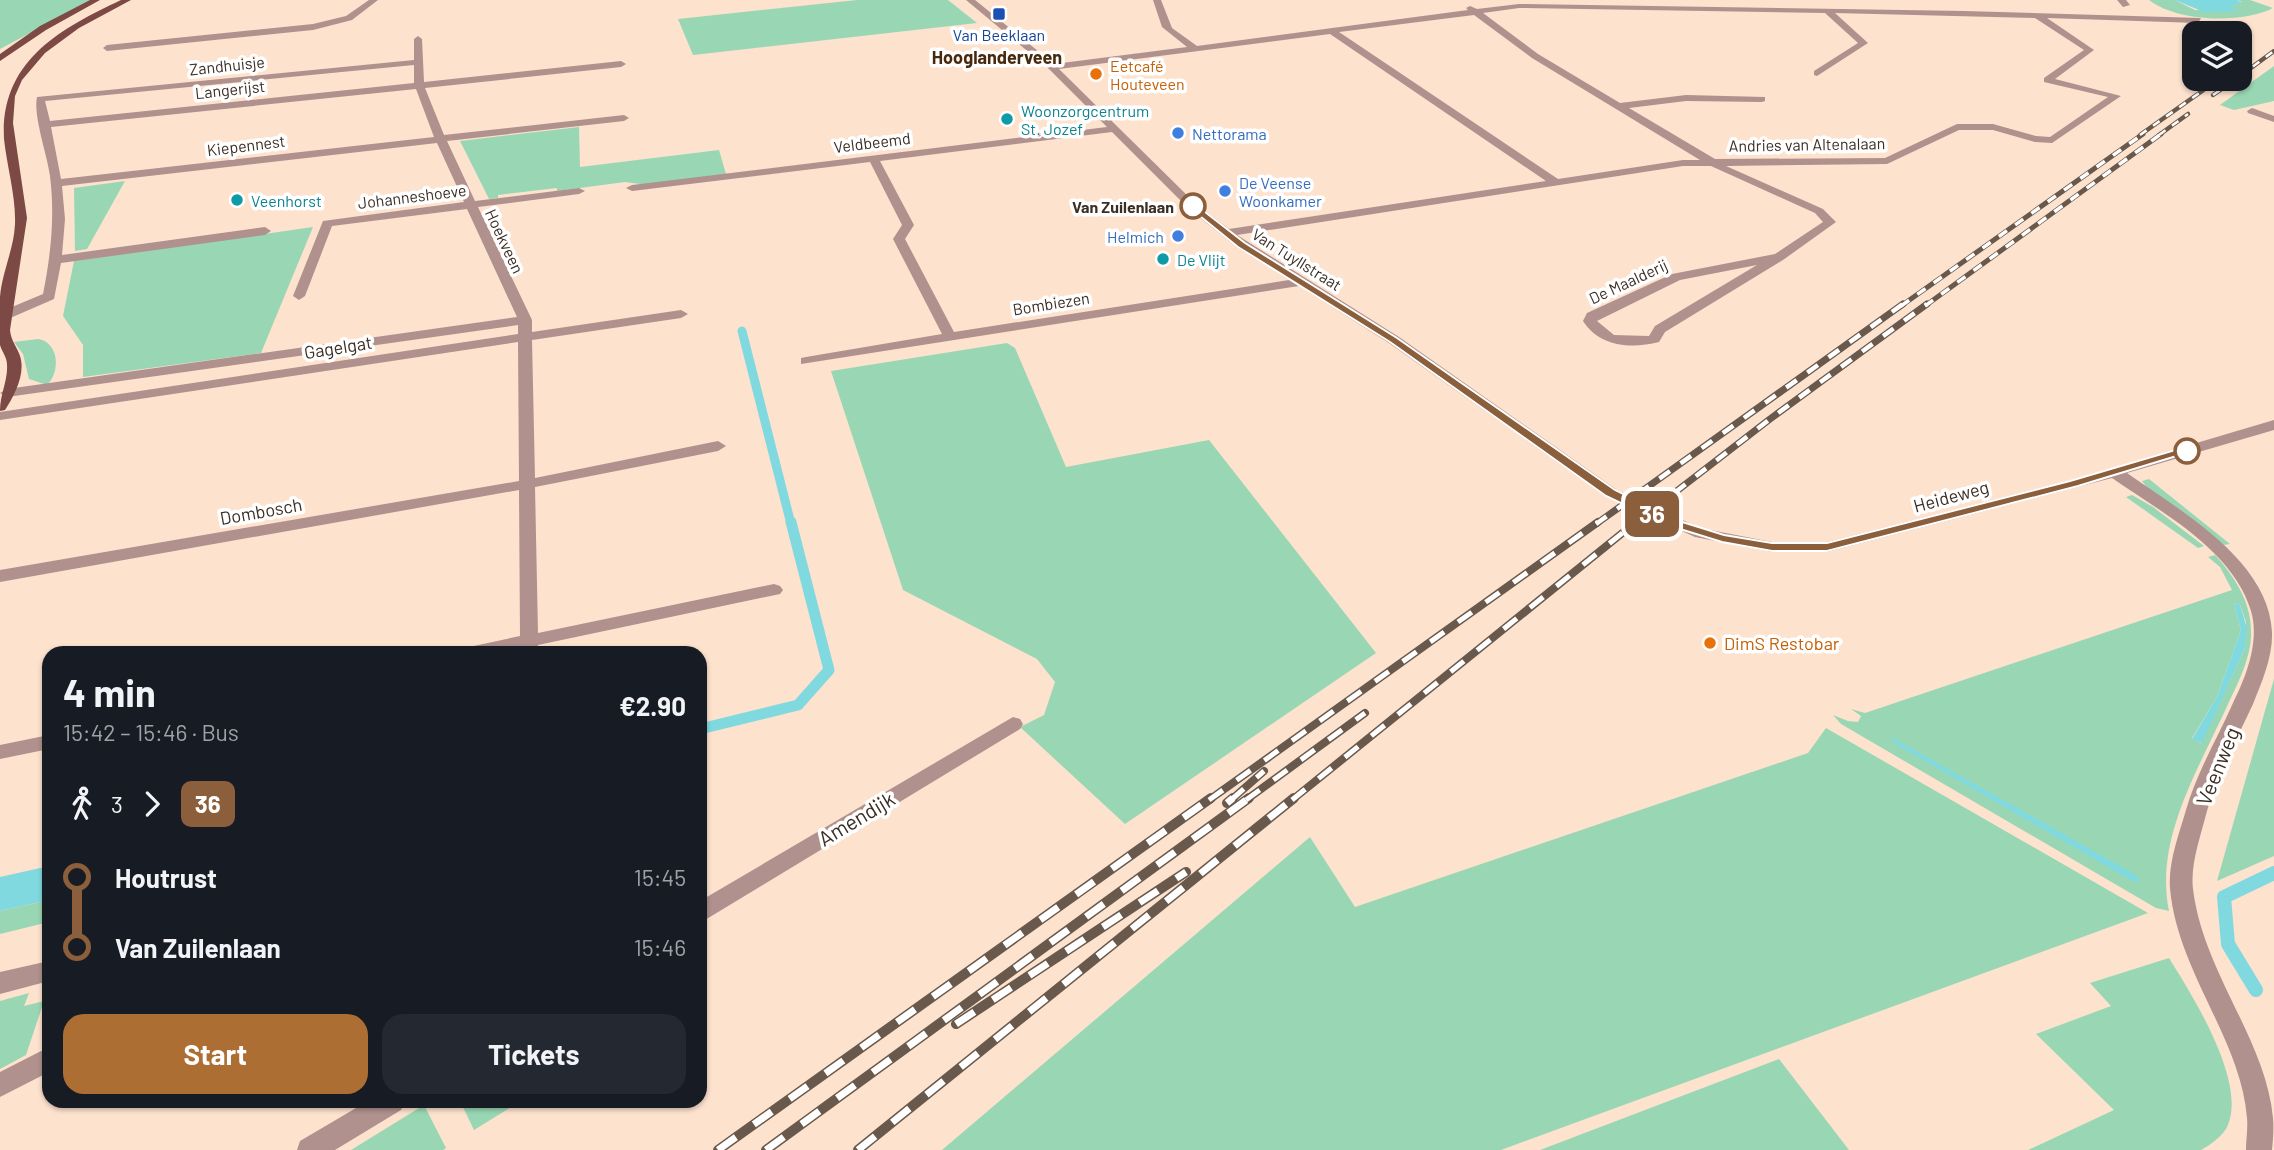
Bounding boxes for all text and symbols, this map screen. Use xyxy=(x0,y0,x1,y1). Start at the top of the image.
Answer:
marker: Van Beeklaan xyxy=(991,6,1007,22)
map controls xyxy=(2182,21,2252,91)
button: layers xyxy=(2182,21,2252,91)
place label: Van Beeklaan xyxy=(953,25,1045,44)
district label: Hooglanderveen xyxy=(932,46,1062,68)
street label: Zandhuisje xyxy=(188,52,266,78)
place label: Eetcafé Houteveen xyxy=(1110,56,1185,93)
marker: Eetcafé Houteveen xyxy=(1088,66,1104,82)
street label: Langerijst xyxy=(194,76,266,102)
place label: Woonzorgcentrum St. Jozef xyxy=(1021,101,1149,138)
marker: Woonzorgcentrum St. Jozef xyxy=(999,111,1015,127)
place label: Nettorama xyxy=(1192,124,1267,143)
marker: Nettorama xyxy=(1170,125,1186,141)
street label: Veldbeemd xyxy=(833,128,911,156)
street label: Kiepennest xyxy=(206,131,286,159)
street label: Andries van Altenalaan xyxy=(1729,133,1885,155)
place label: De Veense Woonkamer xyxy=(1239,173,1322,210)
street label: Johanneshoeve xyxy=(357,180,467,212)
marker: De Veense Woonkamer xyxy=(1217,183,1233,199)
place label: Veenhorst xyxy=(251,191,322,210)
marker: Veenhorst xyxy=(229,192,245,208)
marker: Van Zuilenlaan xyxy=(1180,193,1206,219)
place label: Van Zuilenlaan xyxy=(1072,197,1174,216)
street label: Hoekveen xyxy=(482,206,528,276)
street label: Van Tuyllstraat xyxy=(1249,224,1345,294)
place label: Helmich xyxy=(1107,227,1164,246)
marker: Helmich xyxy=(1170,228,1186,244)
place label: De Vlijt xyxy=(1177,250,1226,269)
marker: De Vlijt xyxy=(1155,251,1171,267)
street label: De Maalderij xyxy=(1586,255,1670,307)
street label: Bombiezen xyxy=(1011,288,1091,318)
street label: Gagelgat xyxy=(302,331,374,363)
unlabelled marker xyxy=(2174,438,2200,464)
street label: Heideweg xyxy=(1911,475,1991,517)
line badge: 36 xyxy=(1620,491,1684,537)
street label: Dombosch xyxy=(218,493,304,529)
text: 36 xyxy=(1639,499,1665,528)
place label: DimS Restobar xyxy=(1724,632,1840,654)
marker: DimS Restobar xyxy=(1702,635,1718,651)
text: 4 min xyxy=(63,669,156,715)
text: €2.90 xyxy=(619,690,686,721)
text: 15:42 – 15:46 · Bus xyxy=(63,718,239,746)
street label: Veenweg xyxy=(2190,723,2244,809)
icon: walk xyxy=(63,785,101,823)
icon: forward xyxy=(133,785,171,823)
street label: Amendijk xyxy=(813,785,899,851)
text: 36 xyxy=(195,789,221,818)
text: 3 xyxy=(111,790,123,818)
text: Houtrust xyxy=(115,862,217,893)
text: 15:45 xyxy=(634,863,686,891)
text: Van Zuilenlaan xyxy=(115,932,281,963)
text: 15:46 xyxy=(634,933,686,961)
button: Start xyxy=(63,1014,368,1094)
button: Tickets xyxy=(382,1014,686,1094)

